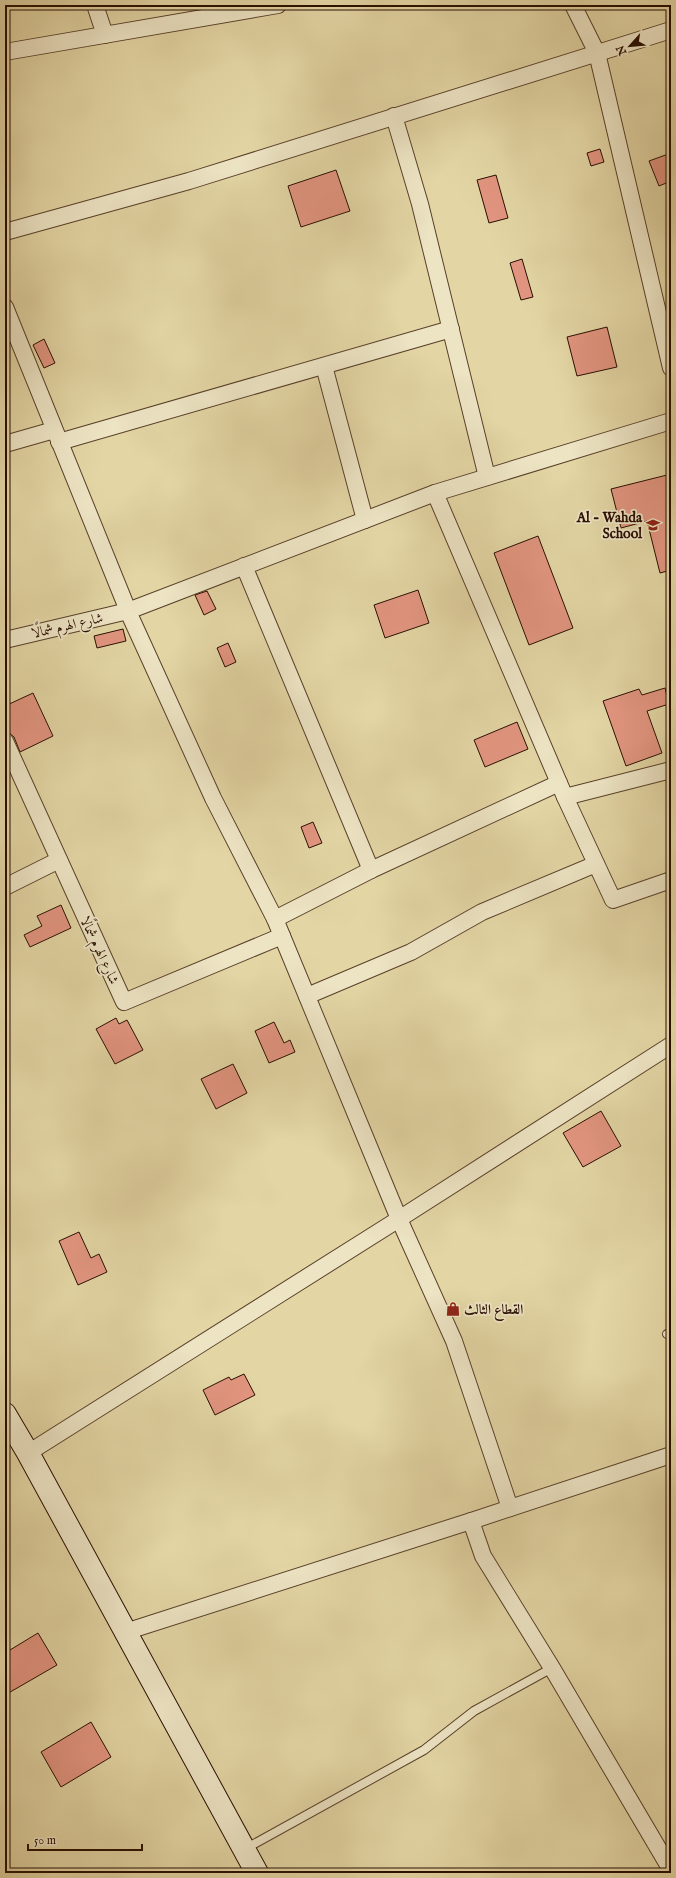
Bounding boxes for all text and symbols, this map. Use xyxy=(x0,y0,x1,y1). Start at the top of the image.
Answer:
north arrow xyxy=(610,26,650,66)
text: N xyxy=(613,42,631,58)
place label: Al - Wahda School xyxy=(576,509,643,543)
school or university icon: Al - Wahda School xyxy=(645,517,661,533)
street label: شارع الهرم شمالًا xyxy=(29,606,106,646)
street label: شارع الهرم شمالًا xyxy=(73,912,125,989)
shop icon: القطاع الثالث xyxy=(445,1301,461,1317)
place label: القطاع الثالث xyxy=(464,1301,523,1321)
scale bar xyxy=(28,1826,142,1852)
text: 50 m xyxy=(34,1833,56,1848)

